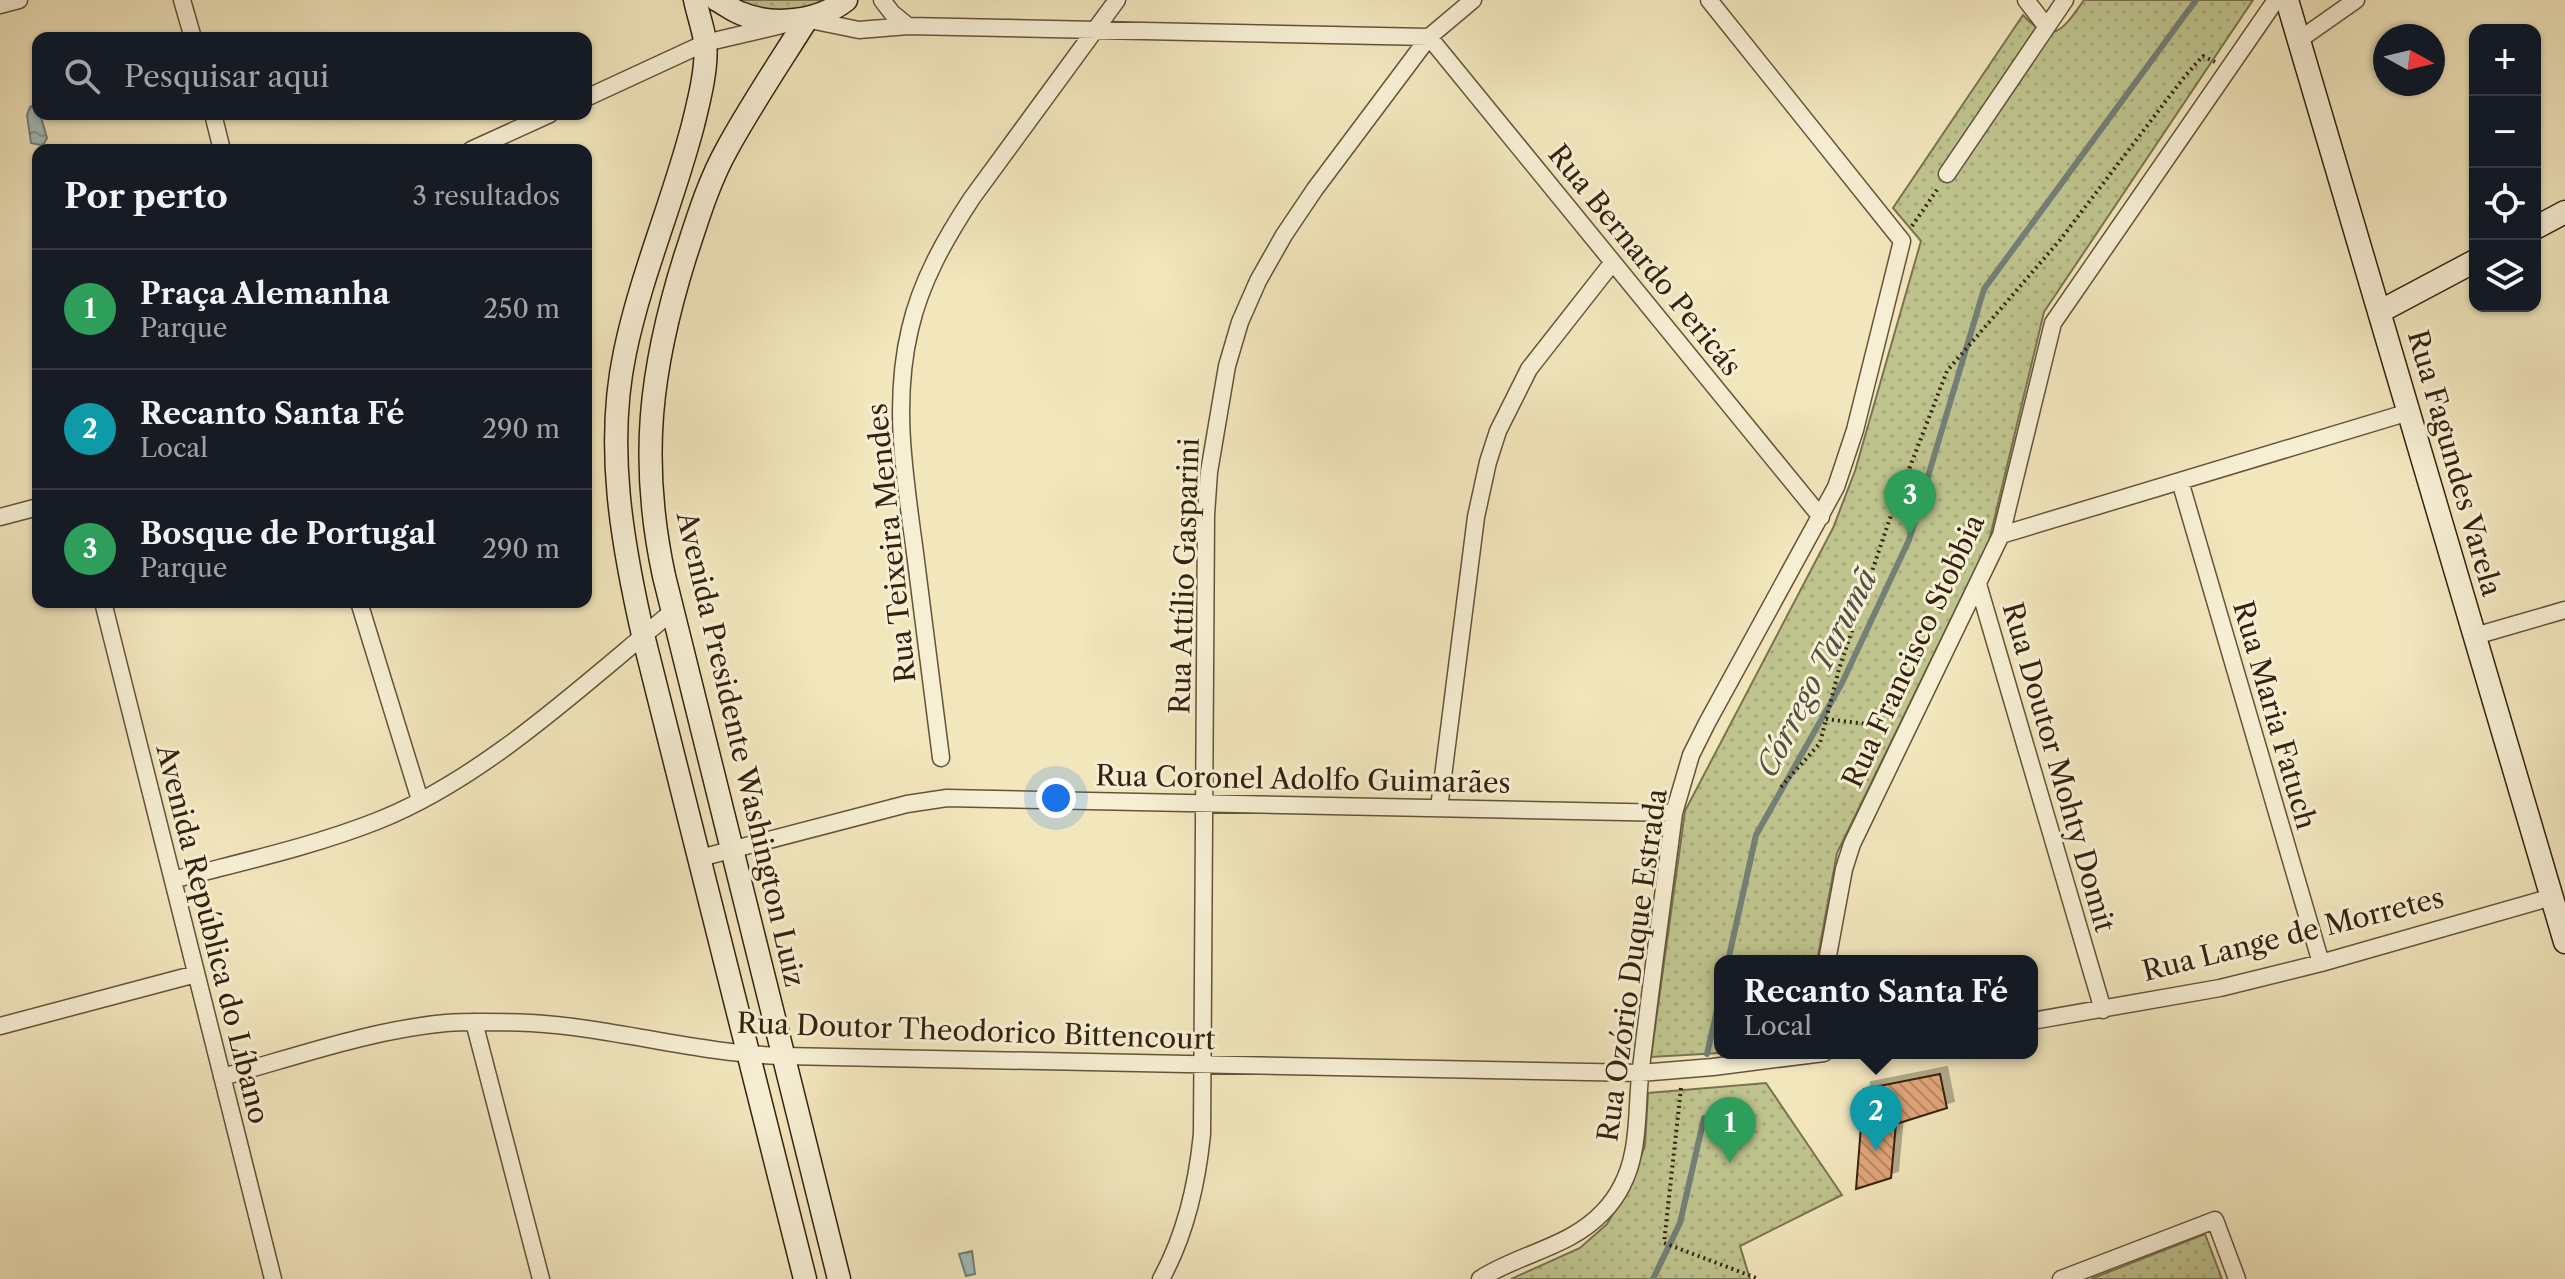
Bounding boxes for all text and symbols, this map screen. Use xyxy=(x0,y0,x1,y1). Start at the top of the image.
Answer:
north arrow xyxy=(2373,24,2445,96)
map controls xyxy=(2469,24,2541,312)
button: + xyxy=(2469,24,2541,96)
search box xyxy=(32,32,592,120)
icon: search xyxy=(60,54,104,98)
text: Pesquisar aqui xyxy=(124,58,329,95)
button: − xyxy=(2469,96,2541,168)
street label: Rua Bernardo Pericás xyxy=(1541,138,1749,382)
button: locate xyxy=(2469,168,2541,240)
text: Por perto xyxy=(64,175,228,217)
text: 3 resultados xyxy=(413,180,560,212)
button: layers xyxy=(2469,240,2541,312)
text: Praça Alemanha xyxy=(140,275,390,312)
text: 1 xyxy=(84,293,96,325)
text: 250 m xyxy=(483,293,560,325)
text: Parque xyxy=(140,312,227,344)
street label: Rua Fagundes Varela xyxy=(2401,326,2509,600)
text: Recanto Santa Fé xyxy=(140,395,404,432)
street label: Rua Teixeira Mendes xyxy=(859,402,923,684)
text: 2 xyxy=(82,413,98,445)
text: 290 m xyxy=(482,413,560,445)
text: Local xyxy=(140,432,208,464)
street label: Rua Attílio Gasparini xyxy=(1162,437,1206,715)
pin: 3 xyxy=(1884,469,1936,535)
street label: Avenida Presidente Washington Luiz xyxy=(669,507,812,990)
street label: Rua Francisco Stobbia xyxy=(1835,509,1991,793)
text: Bosque de Portugal xyxy=(140,515,436,552)
text: 3 xyxy=(83,533,97,565)
text: 290 m xyxy=(482,533,560,565)
text: Parque xyxy=(140,552,227,584)
water label: Córrego Tarumã xyxy=(1748,562,1885,783)
street label: Rua Maria Fatuch xyxy=(2226,597,2324,833)
street label: Rua Doutor Mohty Domit xyxy=(1996,598,2122,936)
street label: Avenida República do Líbano xyxy=(149,740,277,1127)
street label: Rua Coronel Adolfo Guimarães xyxy=(1095,758,1511,800)
your location xyxy=(1036,778,1076,818)
street label: Rua Ozório Duque Estrada xyxy=(1590,786,1674,1144)
street label: Rua Lange de Morretes xyxy=(2139,880,2447,988)
popup xyxy=(1714,955,2038,1059)
text: Recanto Santa Fé xyxy=(1744,973,2008,1010)
street label: Rua Doutor Theodorico Bittencourt xyxy=(736,1006,1216,1056)
text: Local xyxy=(1744,1010,1812,1042)
pin: 2 xyxy=(1850,1085,1902,1151)
pin: 1 xyxy=(1704,1097,1756,1163)

